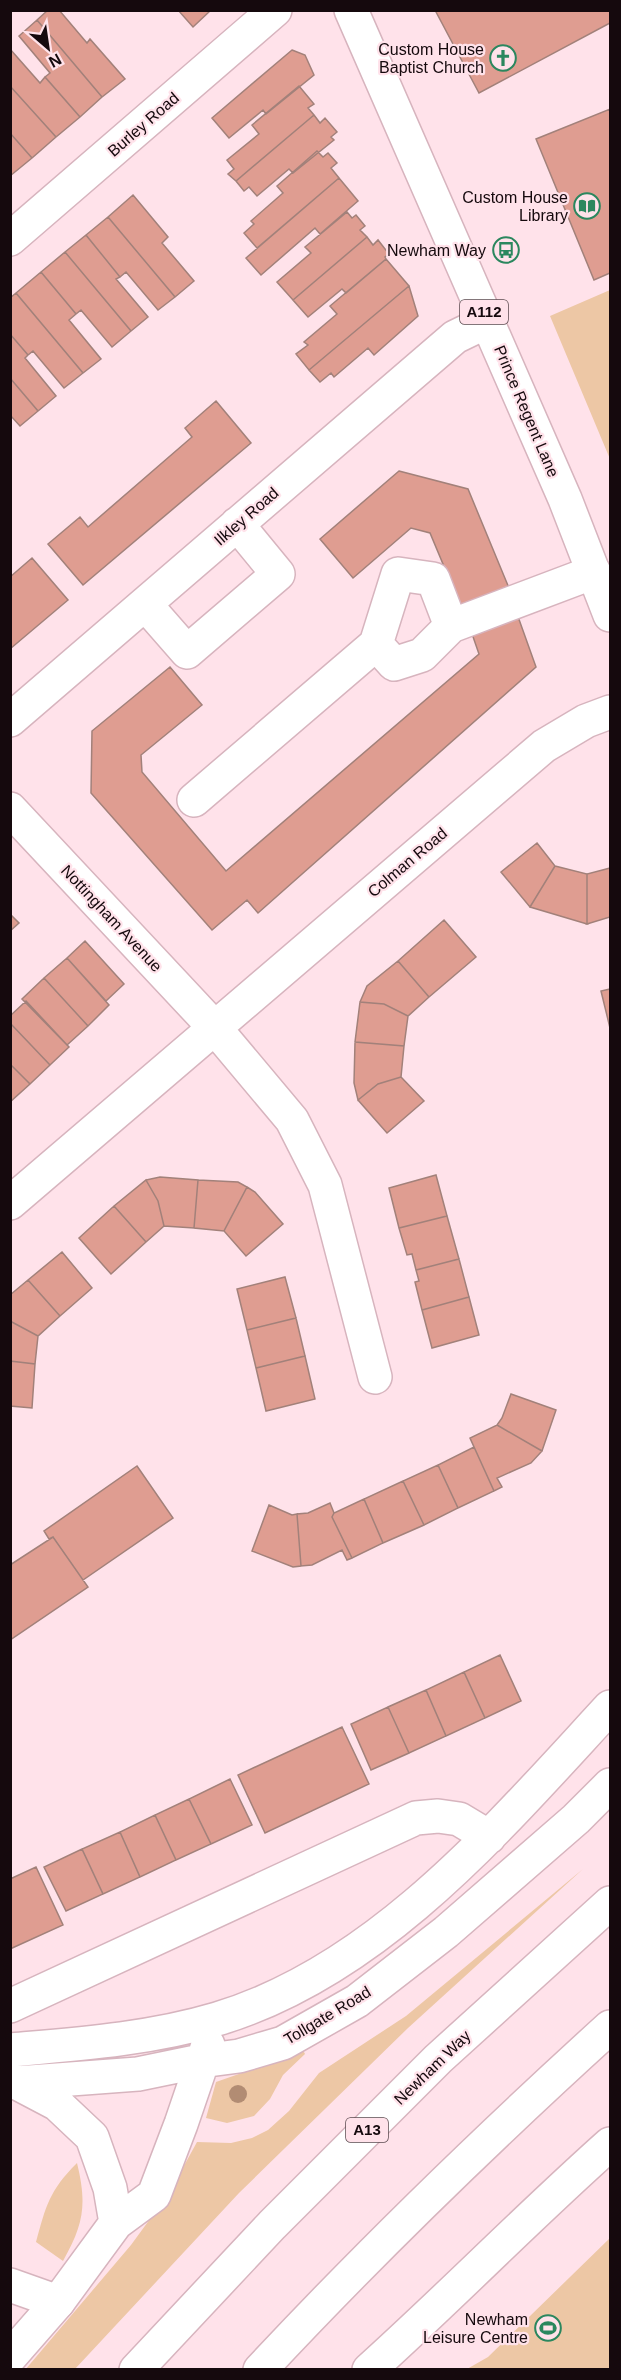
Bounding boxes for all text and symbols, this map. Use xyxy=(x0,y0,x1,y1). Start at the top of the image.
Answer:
north arrow xyxy=(18,18,78,78)
place label: Custom House Baptist Church xyxy=(378,41,484,76)
church icon: Custom House Baptist Church xyxy=(488,43,518,73)
text: N xyxy=(46,50,64,71)
street label: Burley Road xyxy=(105,89,182,160)
place label: Custom House Library xyxy=(462,189,568,224)
library icon: Custom House Library xyxy=(572,191,602,221)
bus stop icon: Newham Way xyxy=(491,235,521,265)
place label: Newham Way xyxy=(387,242,486,259)
road number: A112 xyxy=(460,300,508,324)
street label: Prince Regent Lane xyxy=(491,343,562,480)
street label: Ilkley Road xyxy=(211,484,282,549)
street label: Colman Road xyxy=(364,824,450,900)
street label: Nottingham Avenue xyxy=(58,862,165,975)
street label: Tollgate Road xyxy=(281,1983,374,2048)
street label: Newham Way xyxy=(391,2027,474,2108)
road number: A13 xyxy=(346,2118,388,2142)
place label: Newham Leisure Centre xyxy=(423,2311,528,2346)
sports icon: Newham Leisure Centre xyxy=(533,2313,563,2343)

